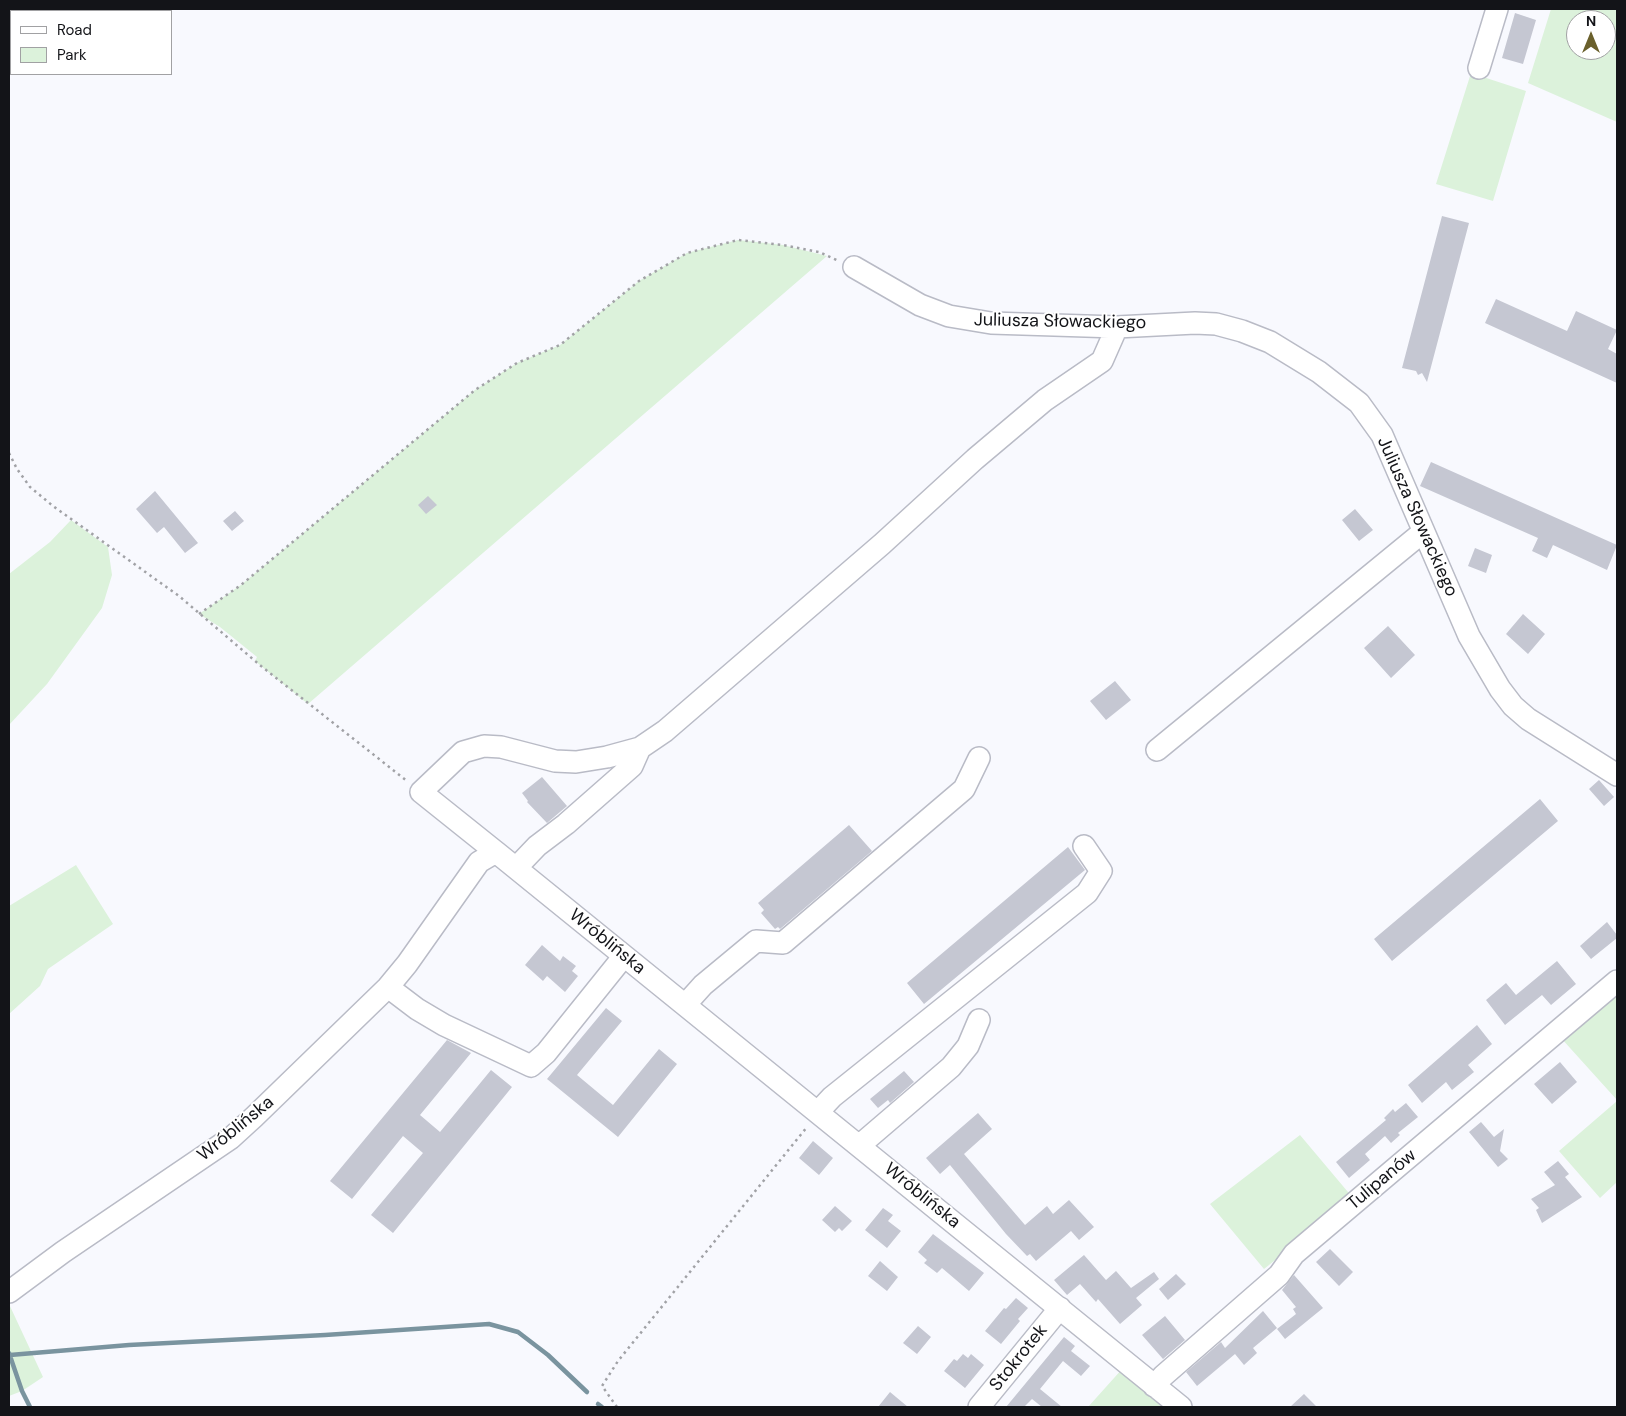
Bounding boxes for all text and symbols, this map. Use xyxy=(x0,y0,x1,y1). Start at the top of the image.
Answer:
legend xyxy=(10,10,172,75)
north arrow xyxy=(1566,10,1616,60)
text: N xyxy=(1586,12,1596,30)
text: Road xyxy=(57,20,92,40)
text: Park xyxy=(57,45,87,65)
street label: Juliusza Słowackiego xyxy=(974,310,1146,334)
street label: Juliusza Słowackiego xyxy=(1372,434,1462,600)
street label: Wróblińska xyxy=(565,905,649,979)
street label: Wróblińska xyxy=(194,1092,278,1166)
street label: Tulipanów xyxy=(1343,1145,1421,1215)
street label: Wróblińska xyxy=(880,1159,964,1233)
street label: Stokrotek xyxy=(986,1320,1052,1396)

